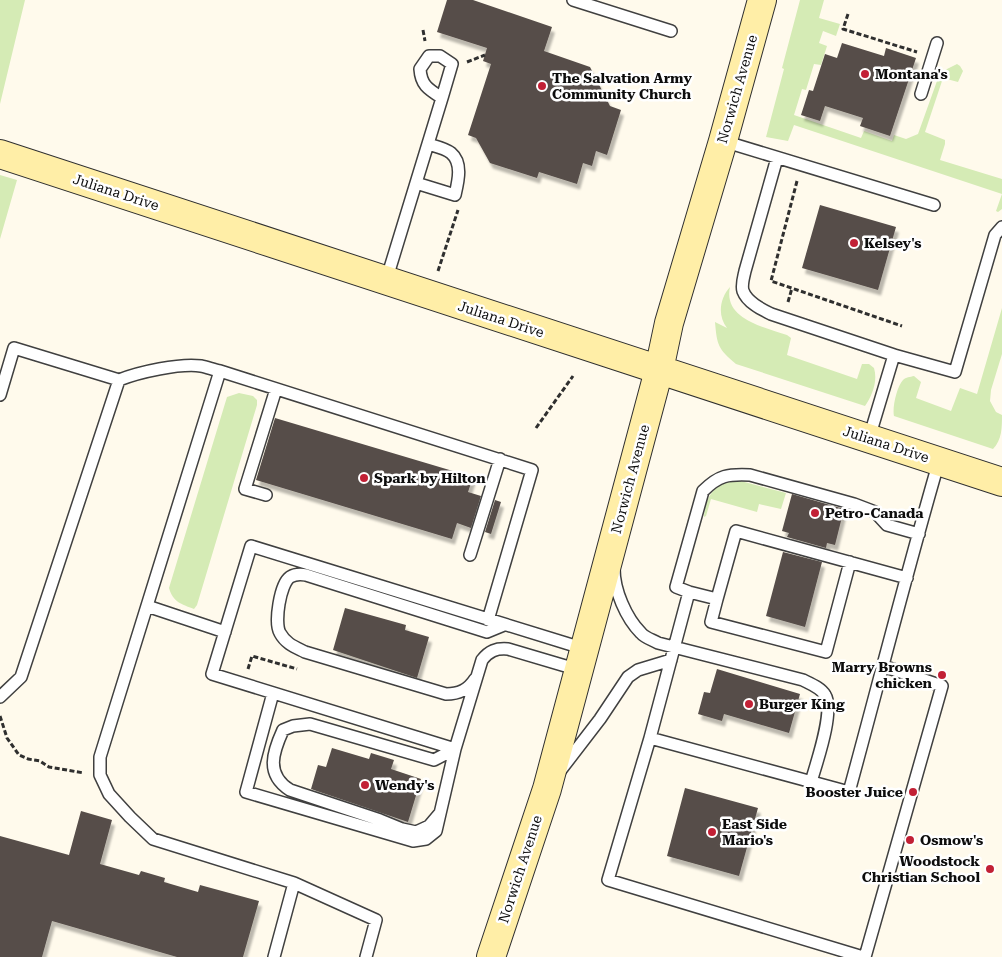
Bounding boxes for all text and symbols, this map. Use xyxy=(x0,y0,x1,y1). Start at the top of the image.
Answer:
street label: Norwich Avenue xyxy=(714,33,760,145)
place label: Montana's xyxy=(875,66,948,82)
marker: Montana's xyxy=(859,68,871,80)
place label: The Salvation Army Community Church xyxy=(552,70,692,102)
marker: The Salvation Army Community Church xyxy=(536,80,548,92)
street label: Juliana Drive xyxy=(71,171,161,214)
place label: Kelsey's xyxy=(864,235,921,251)
marker: Kelsey's xyxy=(848,237,860,249)
street label: Juliana Drive xyxy=(456,298,546,341)
street label: Norwich Avenue xyxy=(608,422,652,535)
street label: Juliana Drive xyxy=(841,423,931,466)
place label: Spark by Hilton xyxy=(374,470,486,486)
marker: Spark by Hilton xyxy=(358,472,370,484)
place label: Petro-Canada xyxy=(825,505,924,521)
marker: Petro-Canada xyxy=(809,507,821,519)
place label: Marry Browns chicken xyxy=(832,659,933,691)
marker: Marry Browns chicken xyxy=(936,669,948,681)
place label: Burger King xyxy=(759,696,845,712)
marker: Burger King xyxy=(743,698,755,710)
place label: Wendy's xyxy=(375,777,435,793)
marker: Wendy's xyxy=(359,779,371,791)
place label: Booster Juice xyxy=(806,784,903,800)
marker: Booster Juice xyxy=(907,786,919,798)
street label: Norwich Avenue xyxy=(495,813,545,925)
place label: East Side Mario's xyxy=(722,816,787,848)
marker: East Side Mario's xyxy=(706,826,718,838)
place label: Osmow's xyxy=(920,832,983,848)
marker: Osmow's xyxy=(904,834,916,846)
place label: Woodstock Christian School xyxy=(862,853,980,885)
marker: Woodstock Christian School xyxy=(984,863,996,875)

